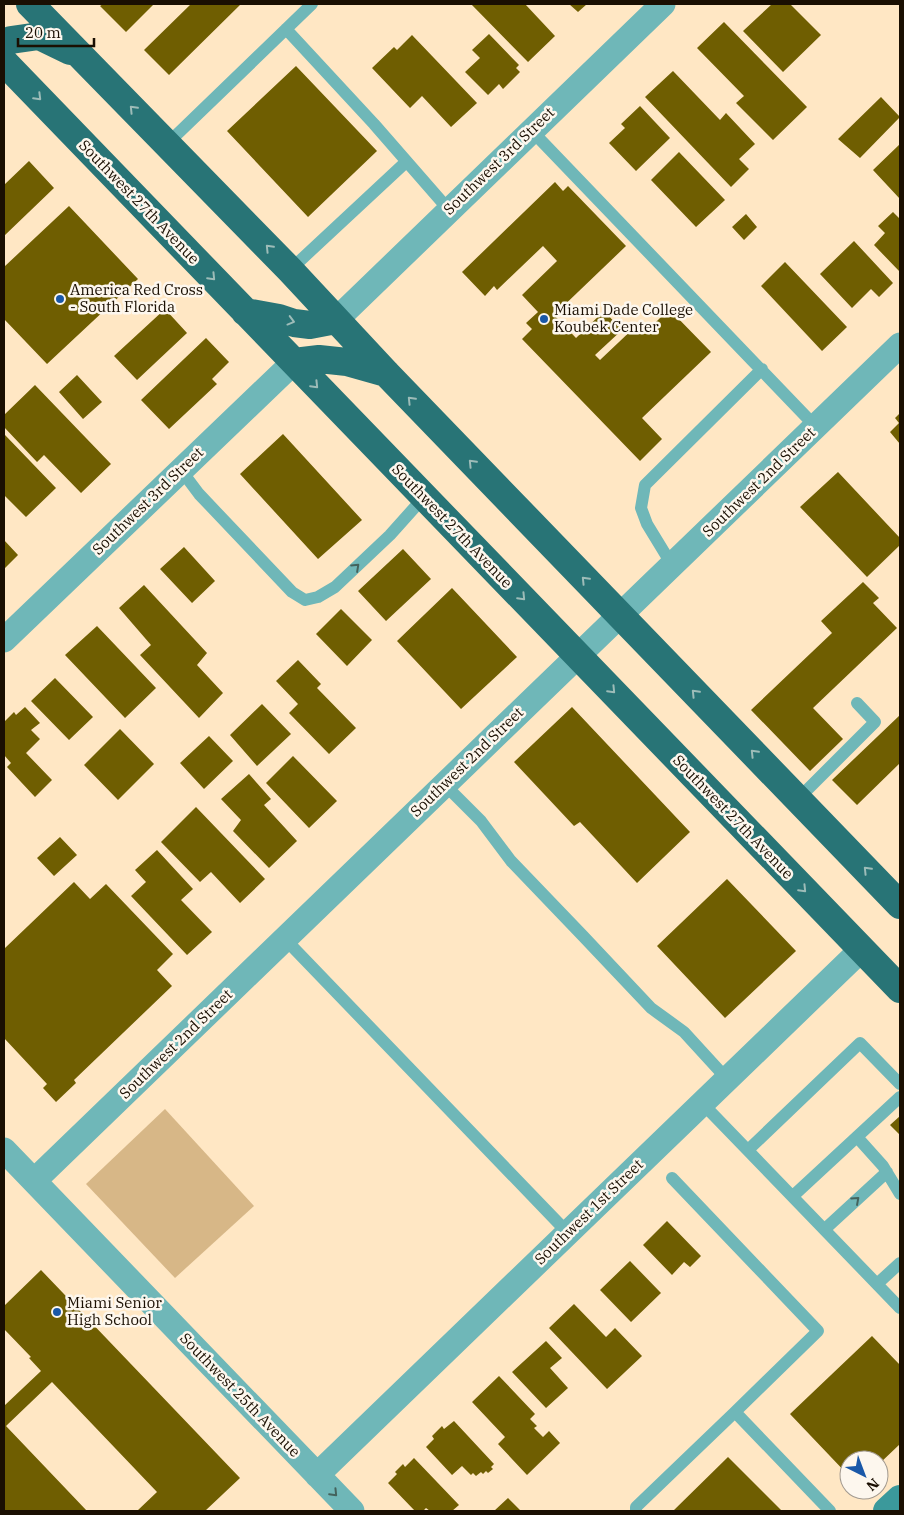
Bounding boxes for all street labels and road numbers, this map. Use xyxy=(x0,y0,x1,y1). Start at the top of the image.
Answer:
street label: Southwest 3rd Street xyxy=(439,103,558,219)
street label: Southwest 27th Avenue xyxy=(75,136,204,268)
street label: Southwest 2nd Street xyxy=(698,423,819,541)
street label: Southwest 3rd Street xyxy=(88,443,207,559)
street label: Southwest 27th Avenue xyxy=(388,460,517,592)
street label: Southwest 2nd Street xyxy=(406,703,527,821)
street label: Southwest 27th Avenue xyxy=(669,751,798,883)
street label: Southwest 2nd Street xyxy=(115,985,236,1103)
street label: Southwest 1st Street xyxy=(530,1155,647,1268)
street label: Southwest 25th Avenue xyxy=(176,1329,305,1461)

